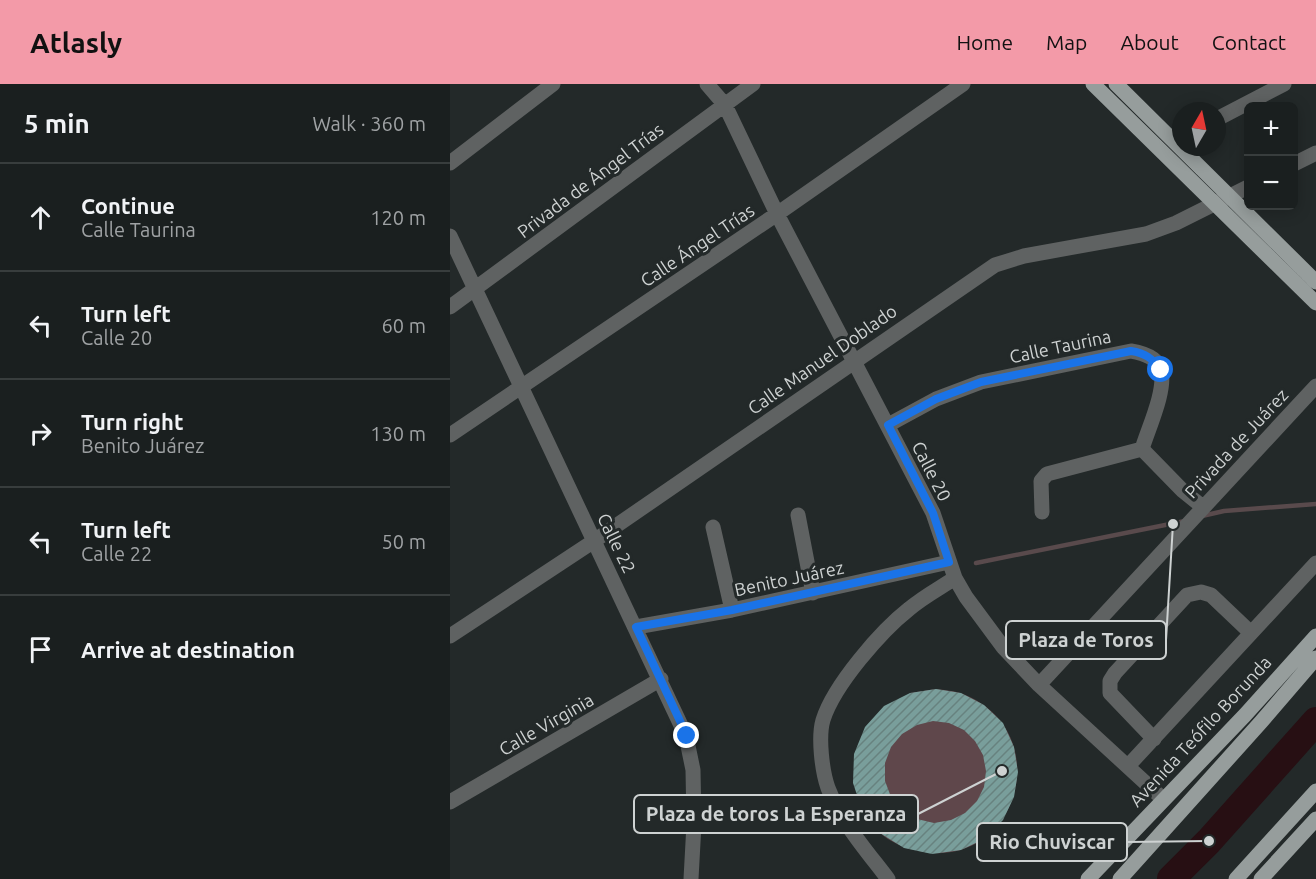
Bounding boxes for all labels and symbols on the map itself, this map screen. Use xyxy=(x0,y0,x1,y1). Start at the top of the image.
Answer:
north arrow xyxy=(1172,102,1226,156)
street label: Privada de Ángel Trías xyxy=(513,118,667,241)
street label: Calle Ángel Trías xyxy=(636,199,758,290)
street label: Calle Manuel Doblado xyxy=(744,300,900,418)
street label: Calle Taurina xyxy=(1007,325,1113,367)
route start xyxy=(1147,356,1173,382)
street label: Privada de Juárez xyxy=(1180,384,1292,502)
street label: Calle 20 xyxy=(909,438,955,504)
street label: Calle 22 xyxy=(594,510,640,576)
street label: Benito Juárez xyxy=(733,557,845,599)
callout: Plaza de Toros xyxy=(1006,621,1166,659)
text: Plaza de Toros xyxy=(1018,628,1154,651)
street label: Avenida Teófilo Borunda xyxy=(1125,652,1275,810)
street label: Calle Virginia xyxy=(495,689,597,759)
route end xyxy=(673,722,699,748)
callout: Plaza de toros La Esperanza xyxy=(634,795,918,833)
text: Plaza de toros La Esperanza xyxy=(646,802,906,825)
callout: Rio Chuviscar xyxy=(977,823,1127,861)
text: Rio Chuviscar xyxy=(989,830,1116,853)

